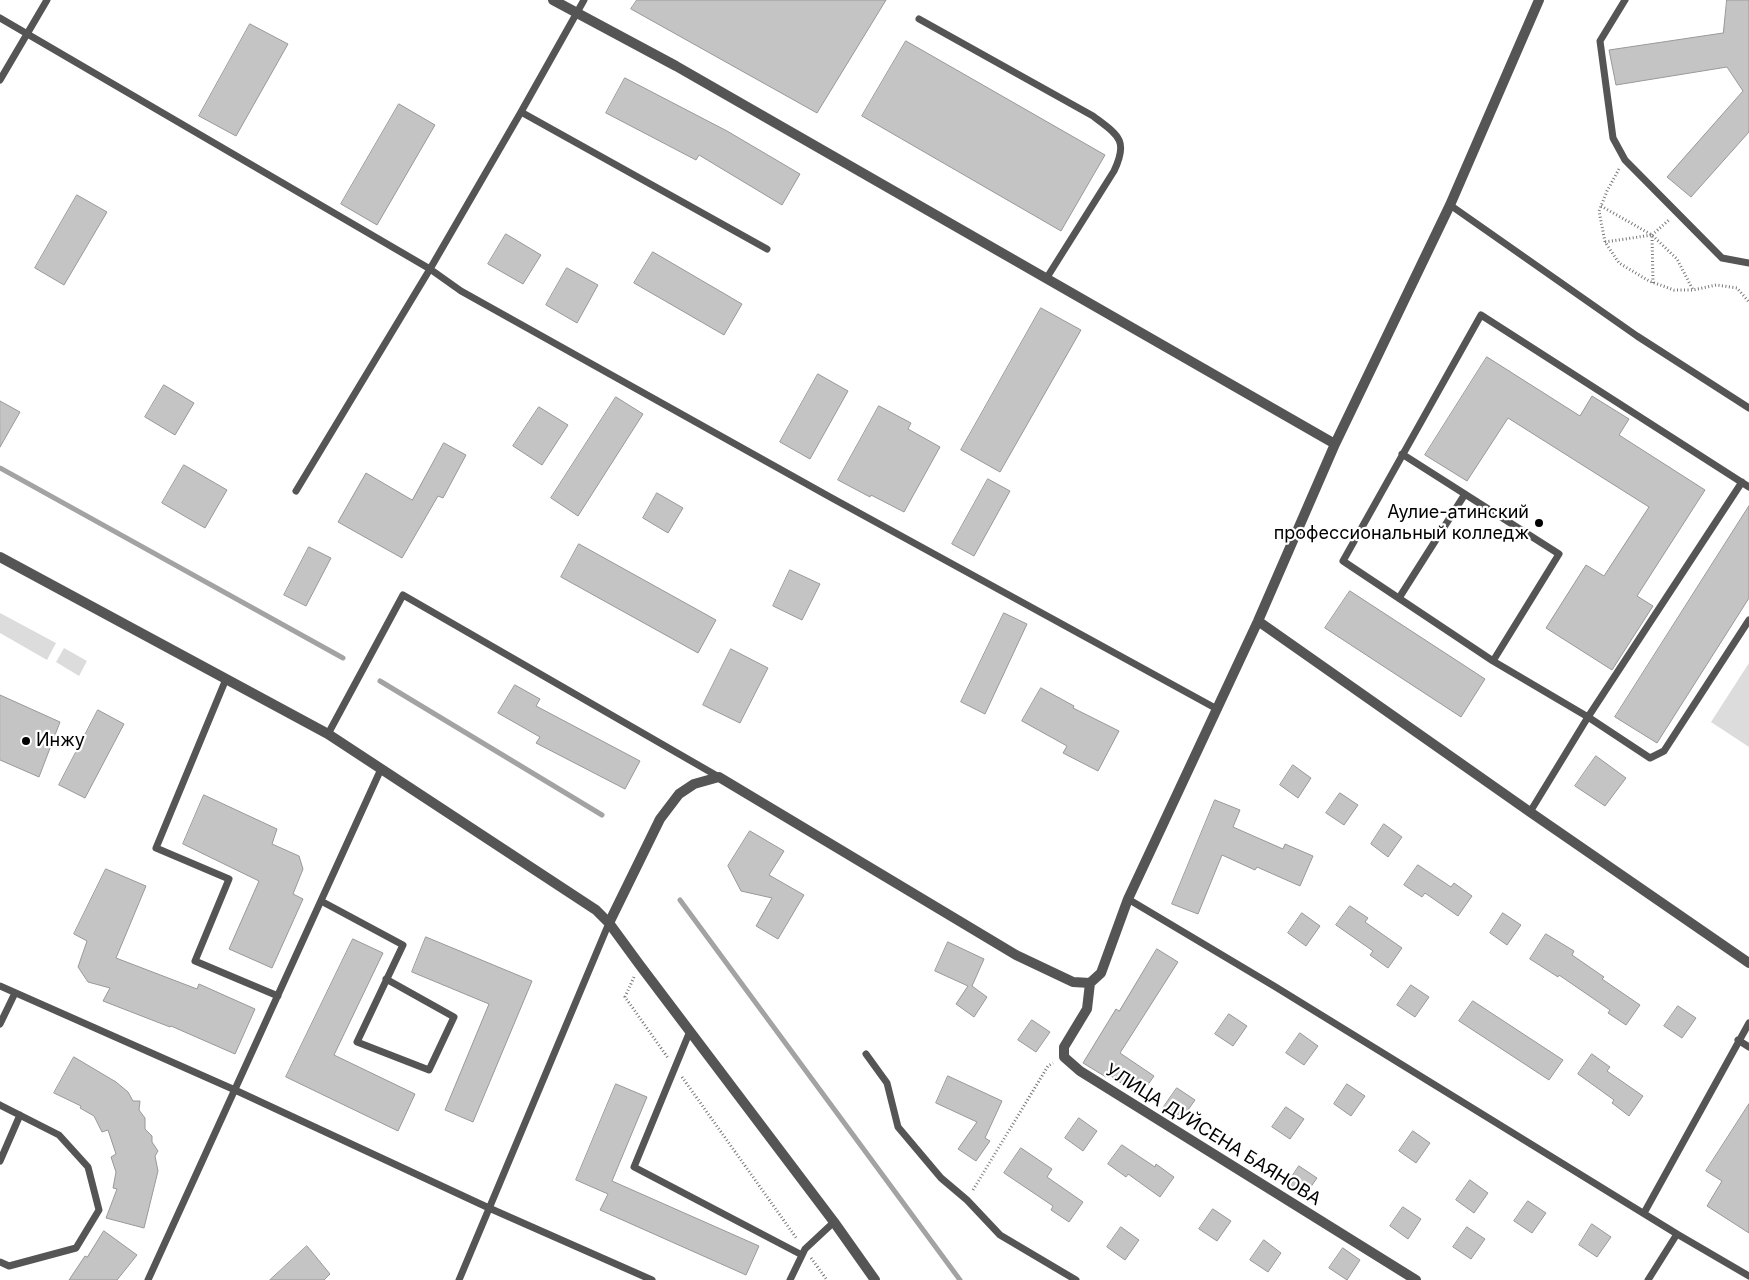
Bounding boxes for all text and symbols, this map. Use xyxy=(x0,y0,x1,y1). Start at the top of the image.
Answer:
place label: Аулие-атинский профессиональный колледж xyxy=(1274,502,1529,544)
marker: Аулие-атинский профессиональный колледж xyxy=(1533,517,1545,529)
place label: Инжу xyxy=(36,730,85,752)
marker: Инжу xyxy=(20,735,32,747)
street label: УЛИЦА ДУЙСЕНА БАЯНОВА xyxy=(1101,1060,1325,1210)

